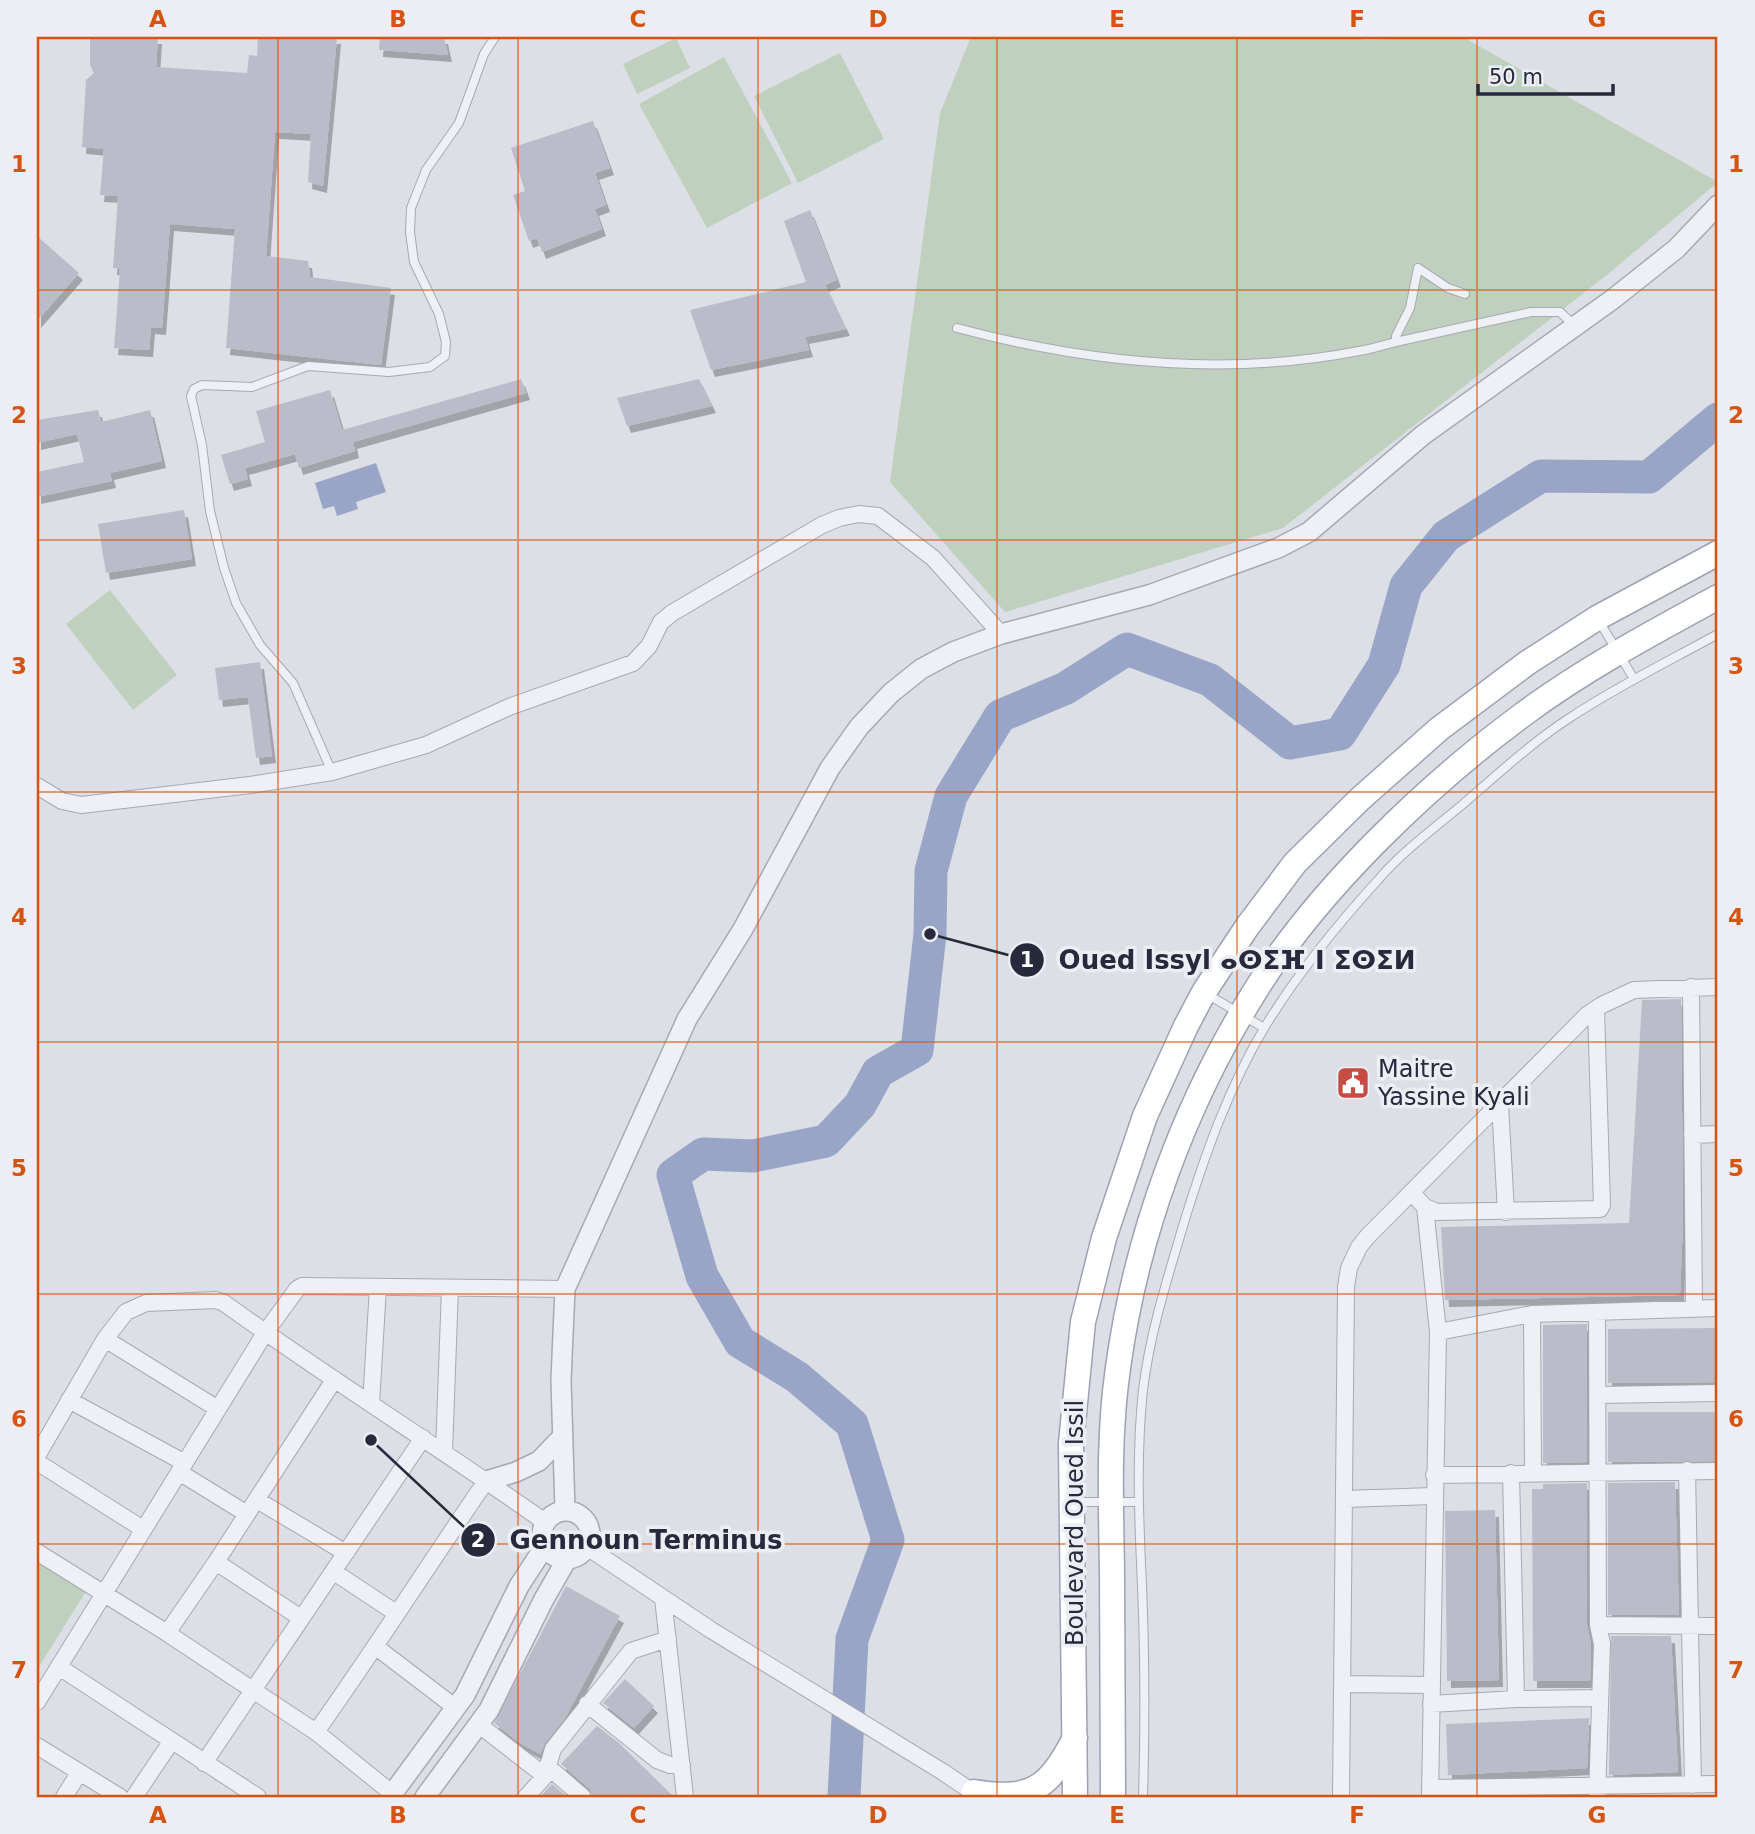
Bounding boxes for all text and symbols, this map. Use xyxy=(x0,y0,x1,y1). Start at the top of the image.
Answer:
text: A xyxy=(149,6,167,32)
text: B xyxy=(389,6,407,32)
text: C xyxy=(630,6,646,32)
text: D xyxy=(868,6,888,32)
text: E xyxy=(1109,6,1125,32)
text: F xyxy=(1349,6,1365,32)
text: G xyxy=(1588,6,1606,32)
scale bar xyxy=(1478,52,1613,96)
text: 50 m xyxy=(1489,65,1543,89)
text: 1 xyxy=(11,151,27,177)
text: 1 xyxy=(1728,151,1744,177)
text: 2 xyxy=(11,402,27,428)
text: 2 xyxy=(1728,402,1744,428)
text: 3 xyxy=(11,653,27,679)
text: 3 xyxy=(1728,653,1744,679)
text: 4 xyxy=(11,904,27,930)
text: 4 xyxy=(1728,904,1744,930)
callout: Oued Issyl ⴰⵙⵉⴼ ⵏ ⵉⵙⵉⵍ xyxy=(1009,936,1429,983)
text: Oued Issyl ⴰⵙⵉⴼ ⵏ ⵉⵙⵉⵍ xyxy=(1059,945,1415,975)
text: 1 xyxy=(1020,948,1034,972)
place label: Maitre Yassine Kyali xyxy=(1377,1055,1530,1111)
public building icon: Maitre Yassine Kyali xyxy=(1334,1064,1372,1102)
text: 5 xyxy=(11,1155,27,1181)
text: 5 xyxy=(1728,1155,1744,1181)
street label: Boulevard Oued Issil xyxy=(1061,1400,1089,1646)
text: 6 xyxy=(11,1406,27,1432)
text: 6 xyxy=(1728,1406,1744,1432)
callout: Gennoun Terminus xyxy=(461,1517,797,1564)
text: Gennoun Terminus xyxy=(509,1525,783,1555)
text: 2 xyxy=(471,1528,485,1552)
text: 7 xyxy=(11,1657,27,1683)
text: 7 xyxy=(1728,1657,1744,1683)
text: A xyxy=(149,1802,167,1828)
text: B xyxy=(389,1802,407,1828)
text: C xyxy=(630,1802,646,1828)
text: D xyxy=(868,1802,888,1828)
text: E xyxy=(1109,1802,1125,1828)
text: F xyxy=(1349,1802,1365,1828)
text: G xyxy=(1588,1802,1606,1828)

